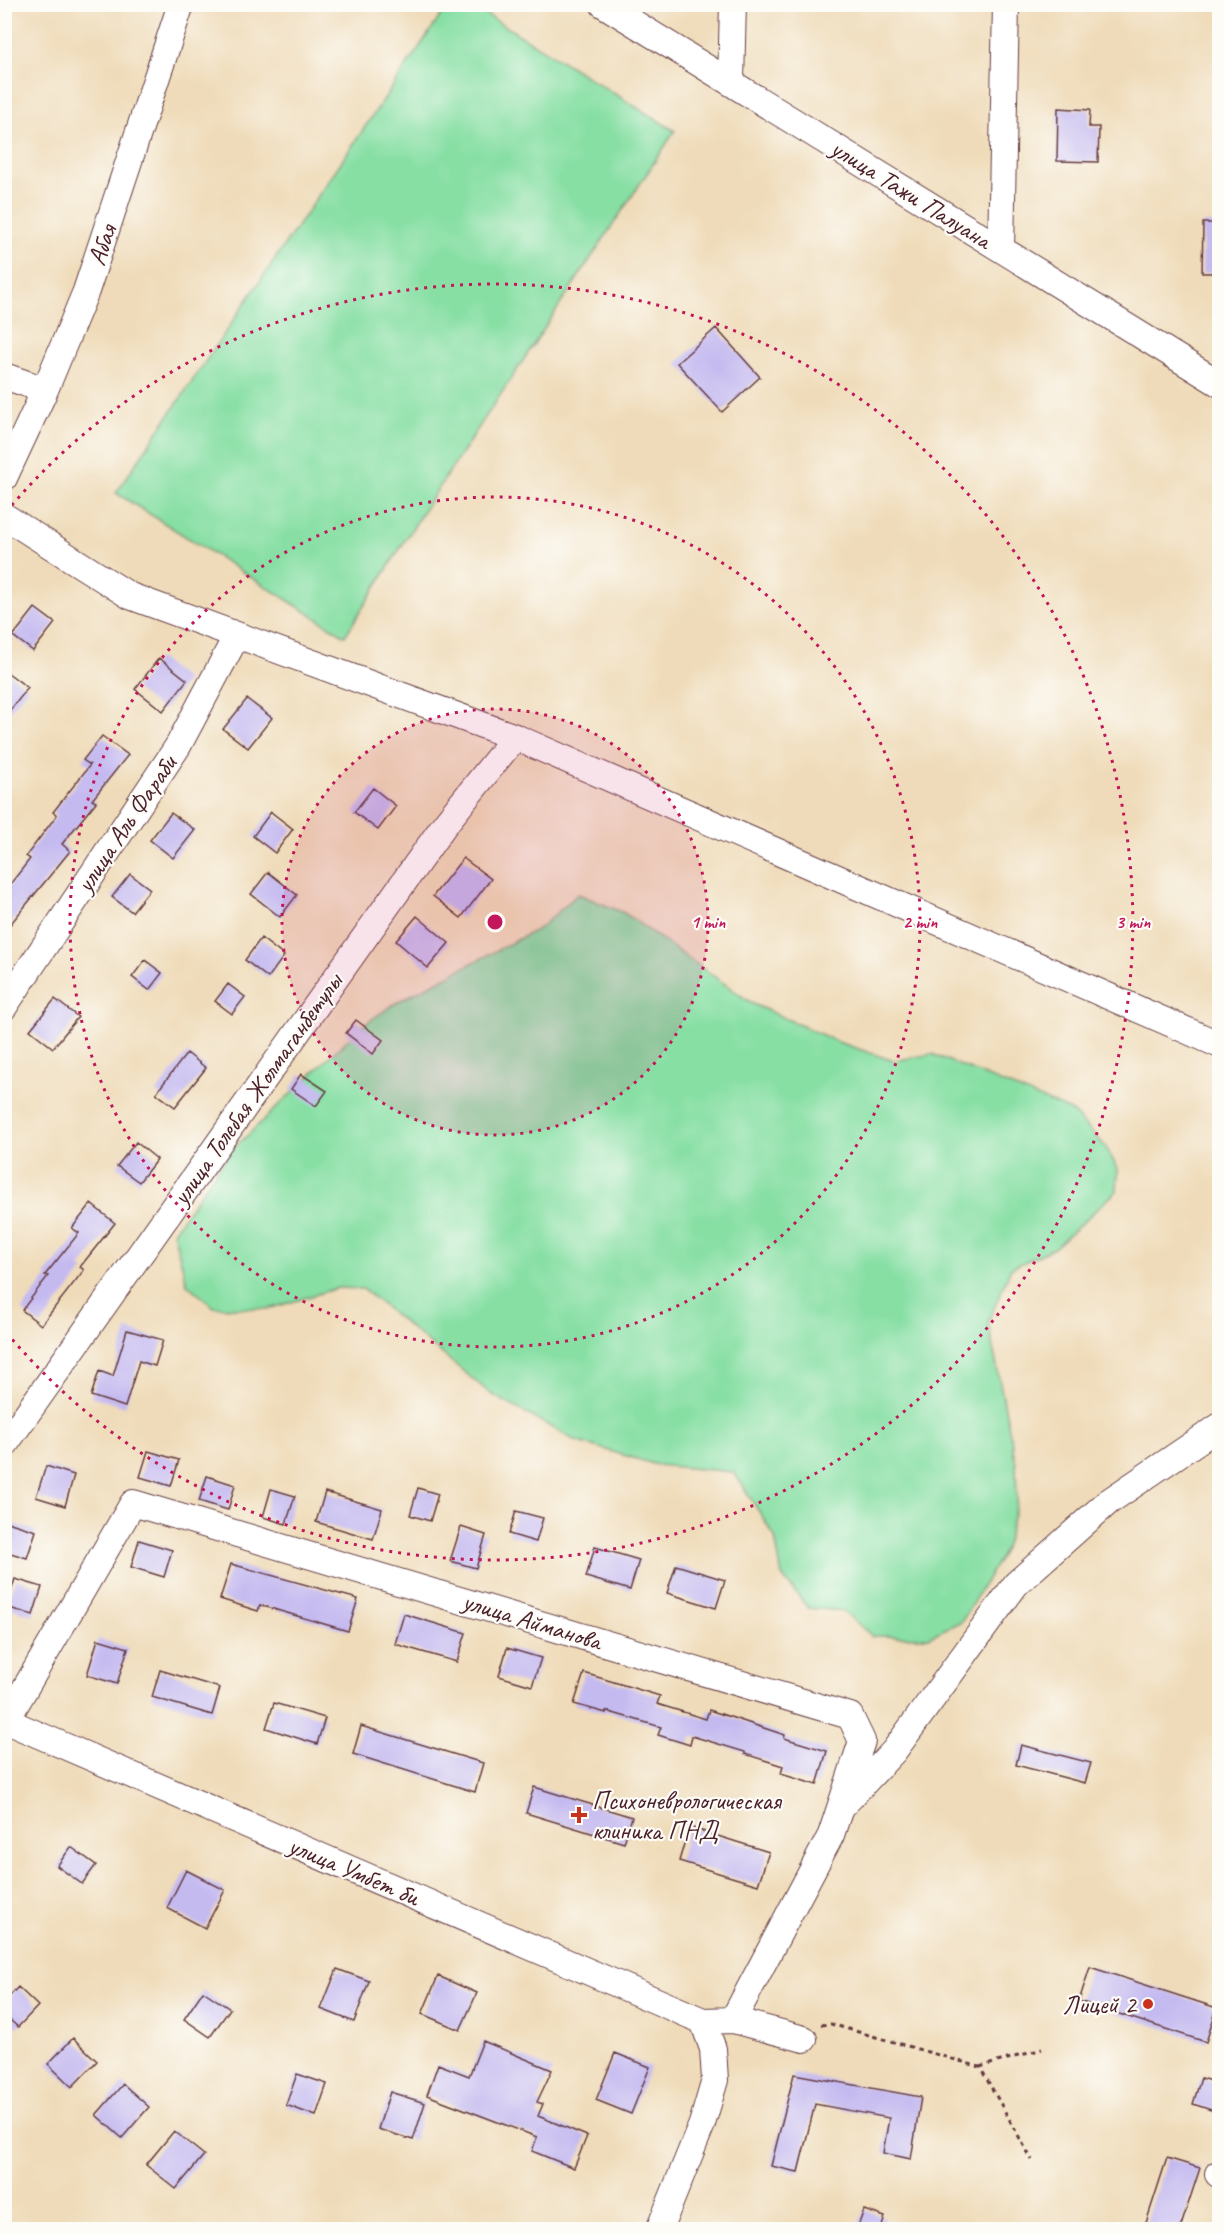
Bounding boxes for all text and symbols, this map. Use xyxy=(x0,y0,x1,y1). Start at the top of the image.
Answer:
street label: улица Тажи Палуана xyxy=(823,131,999,258)
street label: Абая xyxy=(80,219,125,270)
street label: улица Аль Фараби xyxy=(67,747,185,900)
text: 1 min xyxy=(691,911,726,933)
text: 2 min xyxy=(903,911,938,933)
text: 3 min xyxy=(1116,911,1151,933)
centre of rings xyxy=(485,912,505,932)
street label: улица Толебая Жолмаганбетулы xyxy=(163,965,351,1213)
street label: улица Айманова xyxy=(457,1584,607,1658)
place label: Психоневрологическая клиника ПНД xyxy=(592,1784,783,1847)
marker: Психоневрологическая клиника ПНД xyxy=(570,1806,588,1824)
street label: улица Умбет би xyxy=(282,1828,426,1914)
place label: Лицей 2 xyxy=(1063,1988,1138,2021)
marker: Лицей 2 xyxy=(1141,1997,1155,2011)

